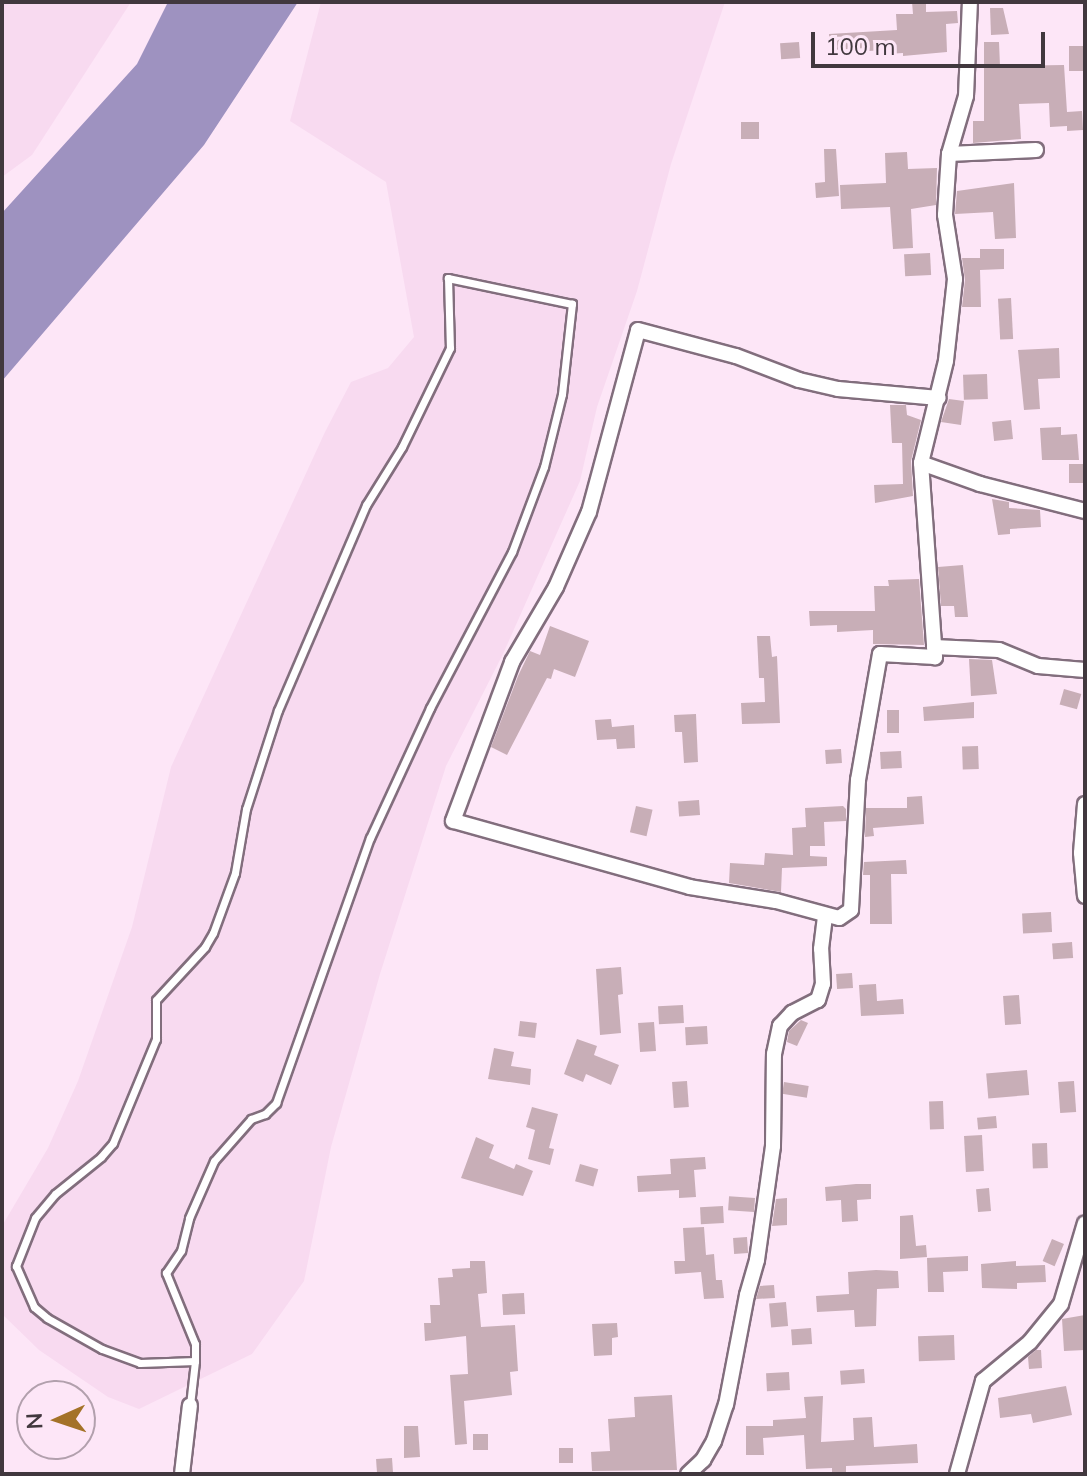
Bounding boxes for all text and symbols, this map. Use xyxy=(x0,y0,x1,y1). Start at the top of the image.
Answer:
scale bar xyxy=(815,16,1049,66)
text: 100 m xyxy=(825,31,896,61)
north arrow xyxy=(16,1380,96,1460)
text: N xyxy=(20,1412,48,1430)

